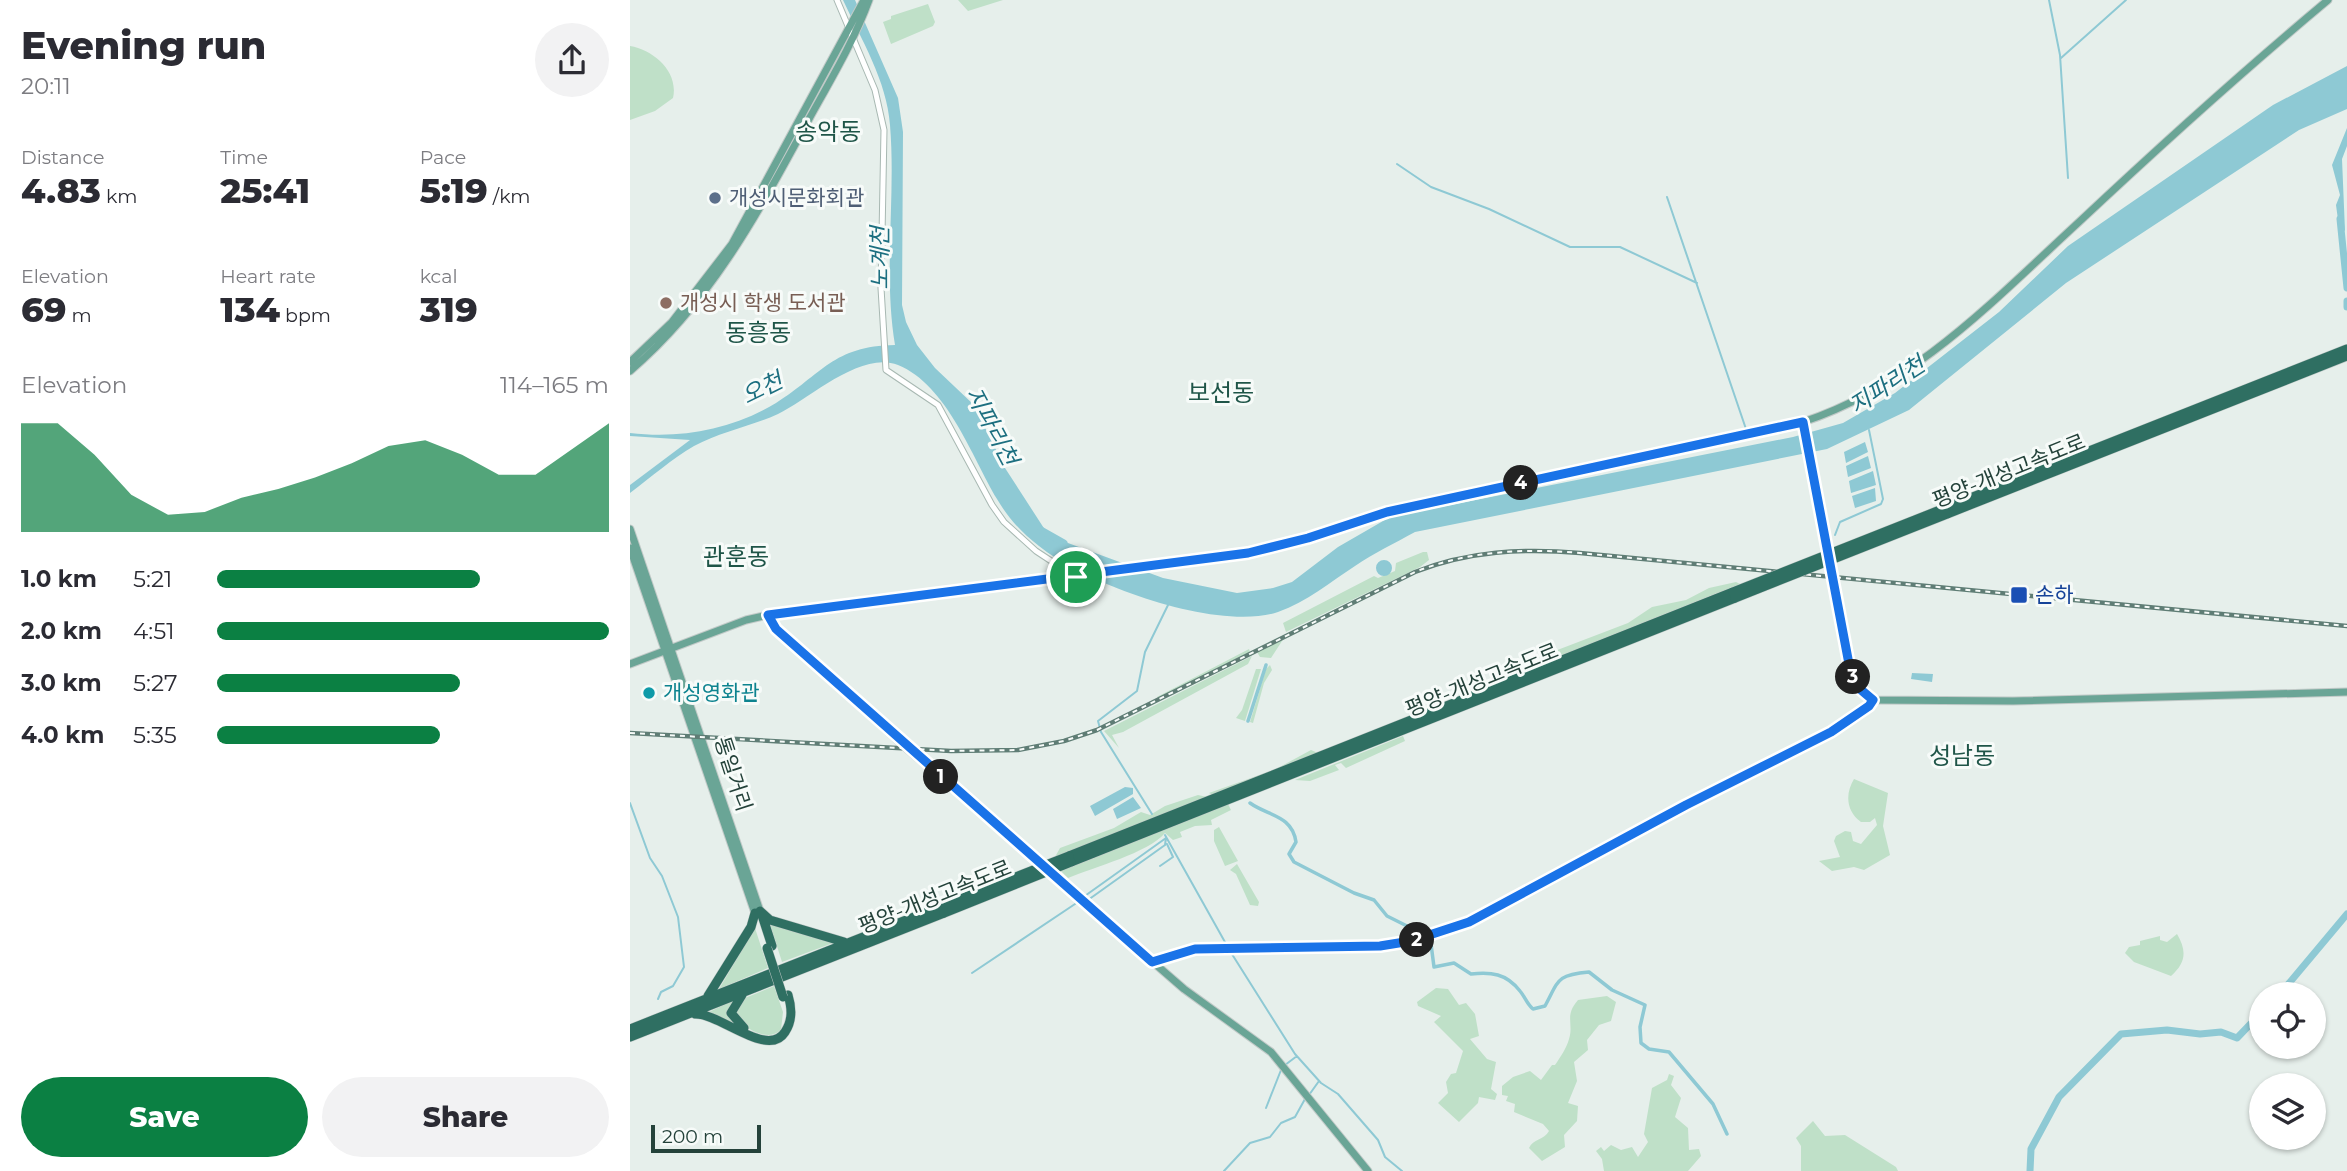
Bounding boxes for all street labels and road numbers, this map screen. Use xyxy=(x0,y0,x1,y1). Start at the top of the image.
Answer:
street label: 평양-개성고속도로 xyxy=(1929,428,2089,513)
street label: 평양-개성고속도로 xyxy=(1402,637,1562,722)
street label: 통일거리 xyxy=(710,733,757,814)
street label: 평양-개성고속도로 xyxy=(855,854,1015,939)

